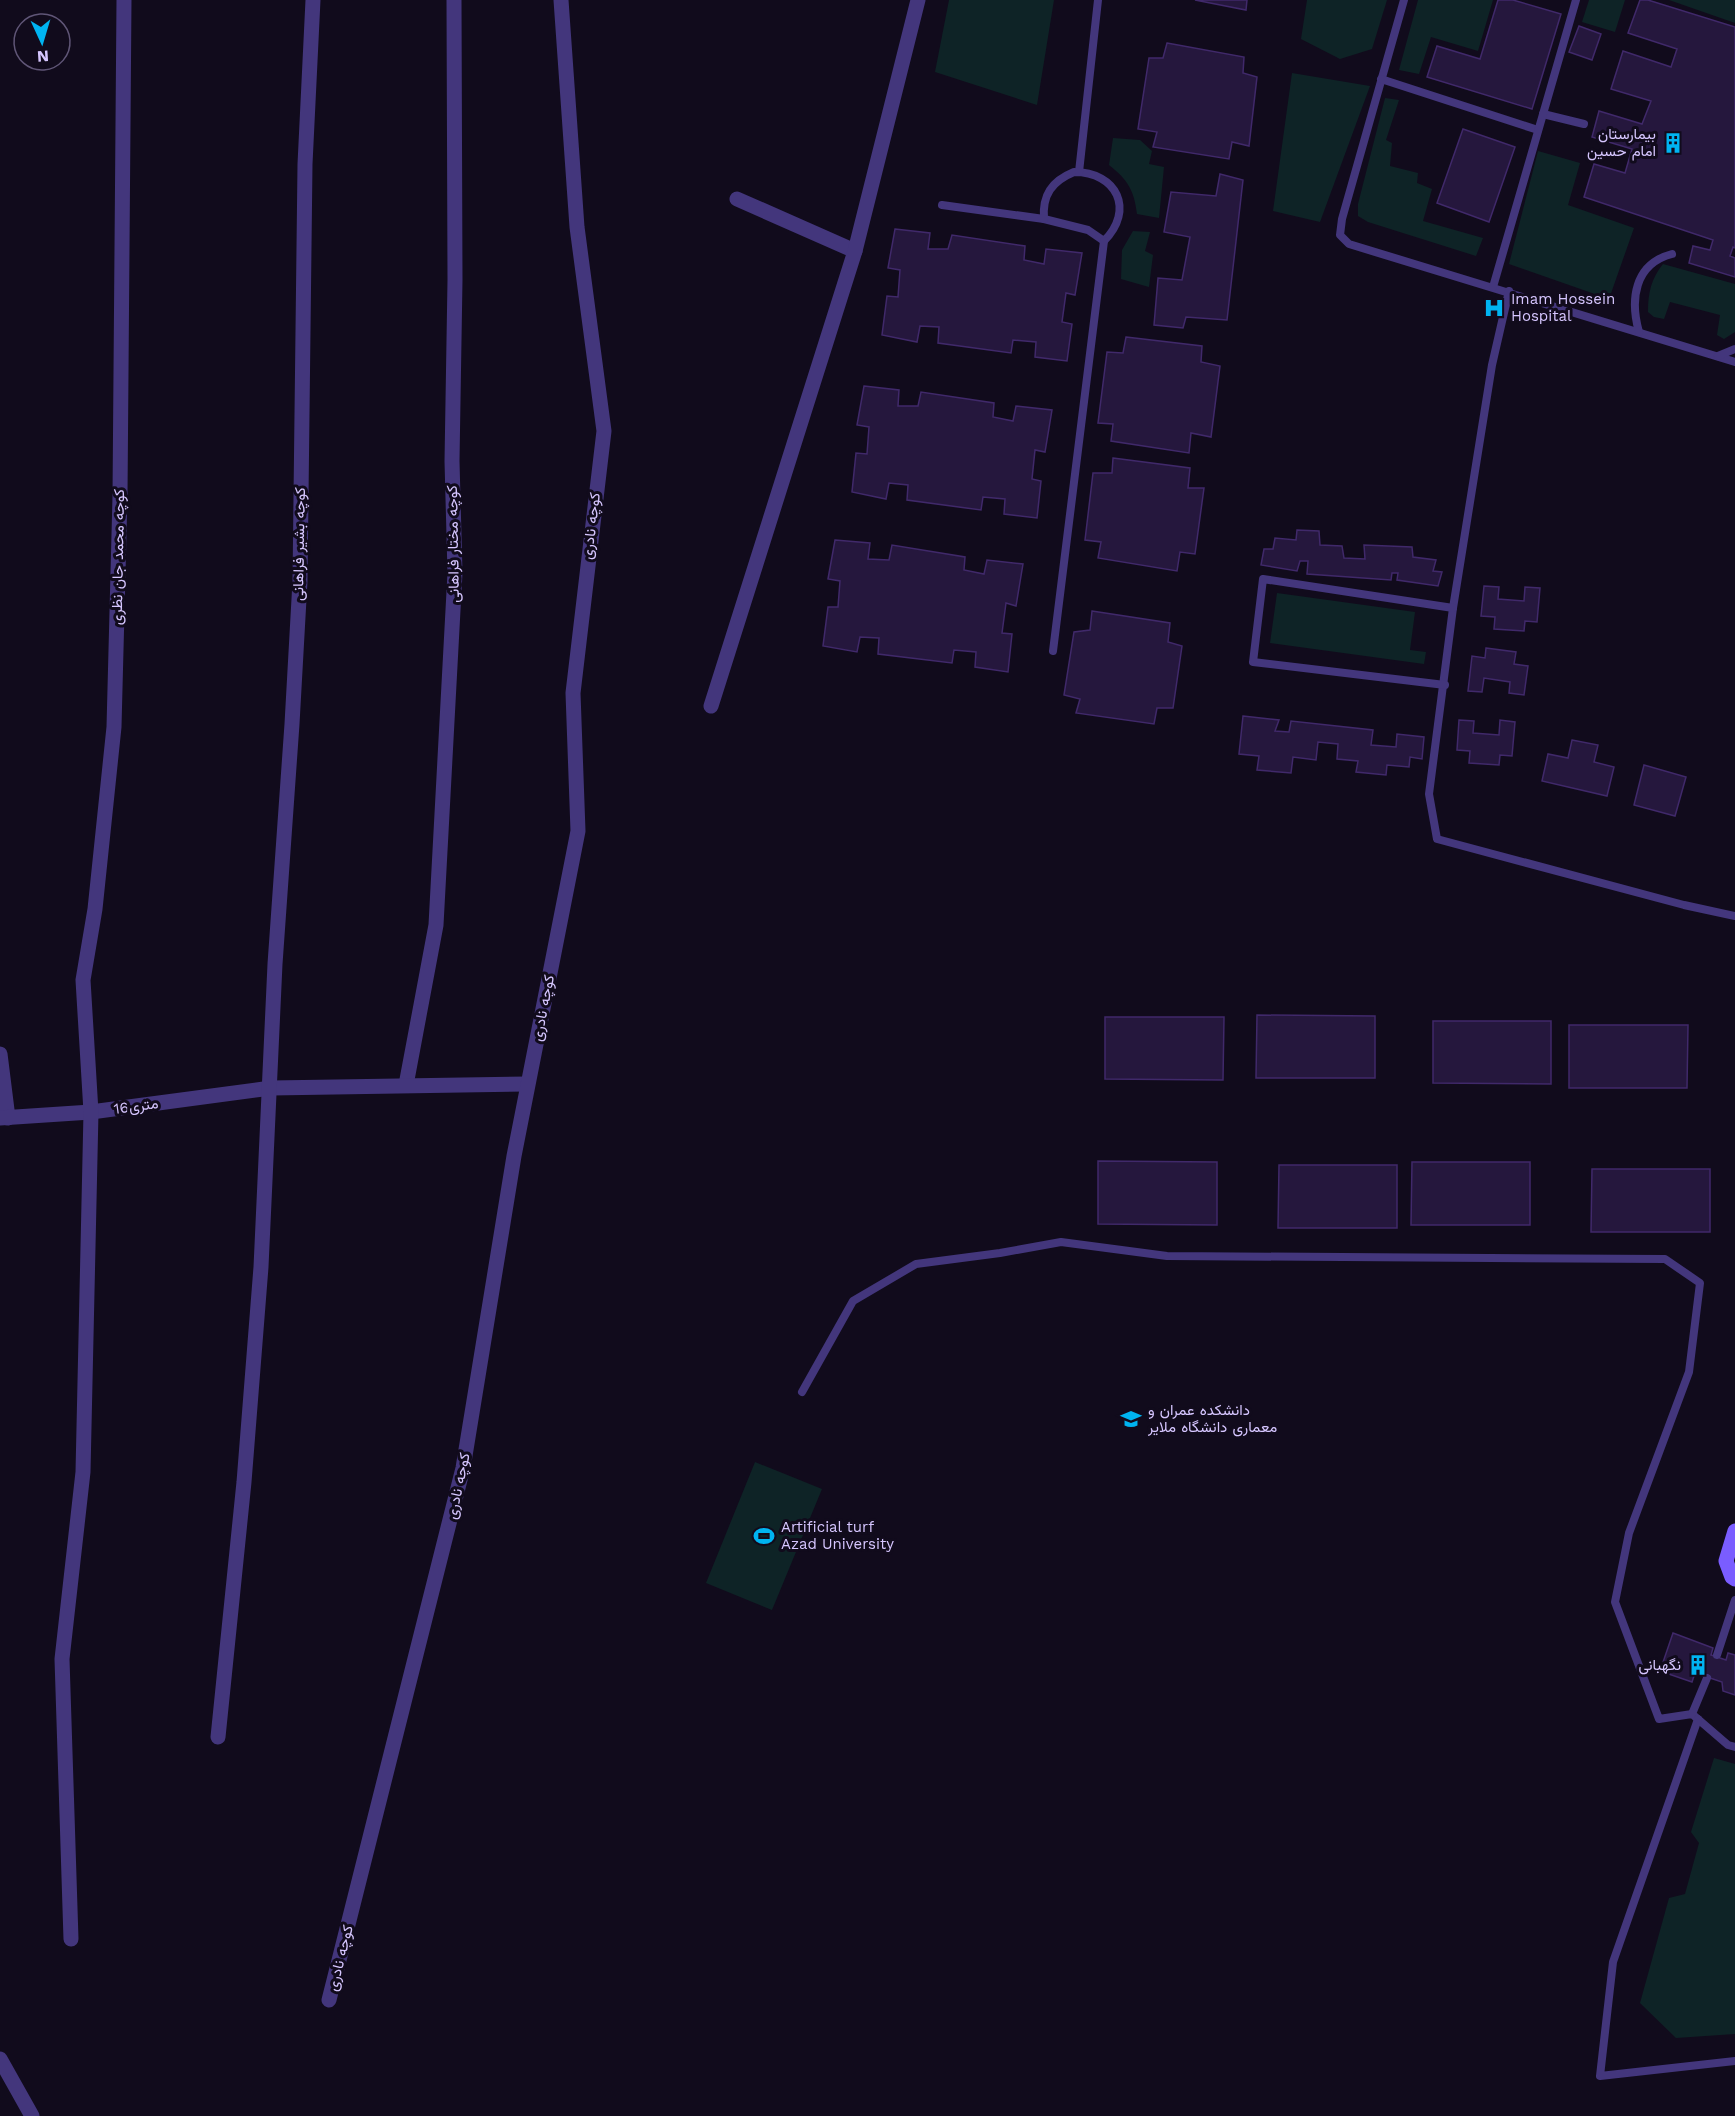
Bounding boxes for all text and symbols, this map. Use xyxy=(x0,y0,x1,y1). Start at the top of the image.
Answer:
north arrow xyxy=(12,12,72,72)
text: N xyxy=(36,47,50,66)
place label: بیمارستان امام حسین xyxy=(1587,125,1656,161)
building icon: بیمارستان امام حسین xyxy=(1661,131,1685,155)
place label: Imam Hossein Hospital xyxy=(1511,290,1615,325)
hospital icon: Imam Hossein Hospital xyxy=(1482,296,1506,320)
street label: کوچه مختار فراهانی xyxy=(443,485,464,603)
street label: کوچه بشیر فراهانی xyxy=(289,487,310,601)
street label: کوچه محمد جان نظری xyxy=(108,488,129,625)
street label: کوچه نادری xyxy=(578,491,605,561)
street label: کوچه نادری xyxy=(528,973,559,1043)
street label: 16متری xyxy=(113,1094,160,1119)
place label: دانشکده عمران و معماری دانشگاه ملایر xyxy=(1147,1401,1277,1437)
school or university icon: دانشکده عمران و معماری دانشگاه ملایر xyxy=(1119,1407,1143,1431)
street label: کوچه نادری xyxy=(442,1451,475,1521)
place label: Artificial turf Azad University xyxy=(781,1518,894,1553)
sports icon: Artificial turf Azad University xyxy=(752,1524,776,1548)
building icon: نگهبانی xyxy=(1686,1653,1710,1677)
place label: نگهبانی xyxy=(1638,1656,1681,1675)
street label: کوچه نادری xyxy=(323,1923,358,1993)

